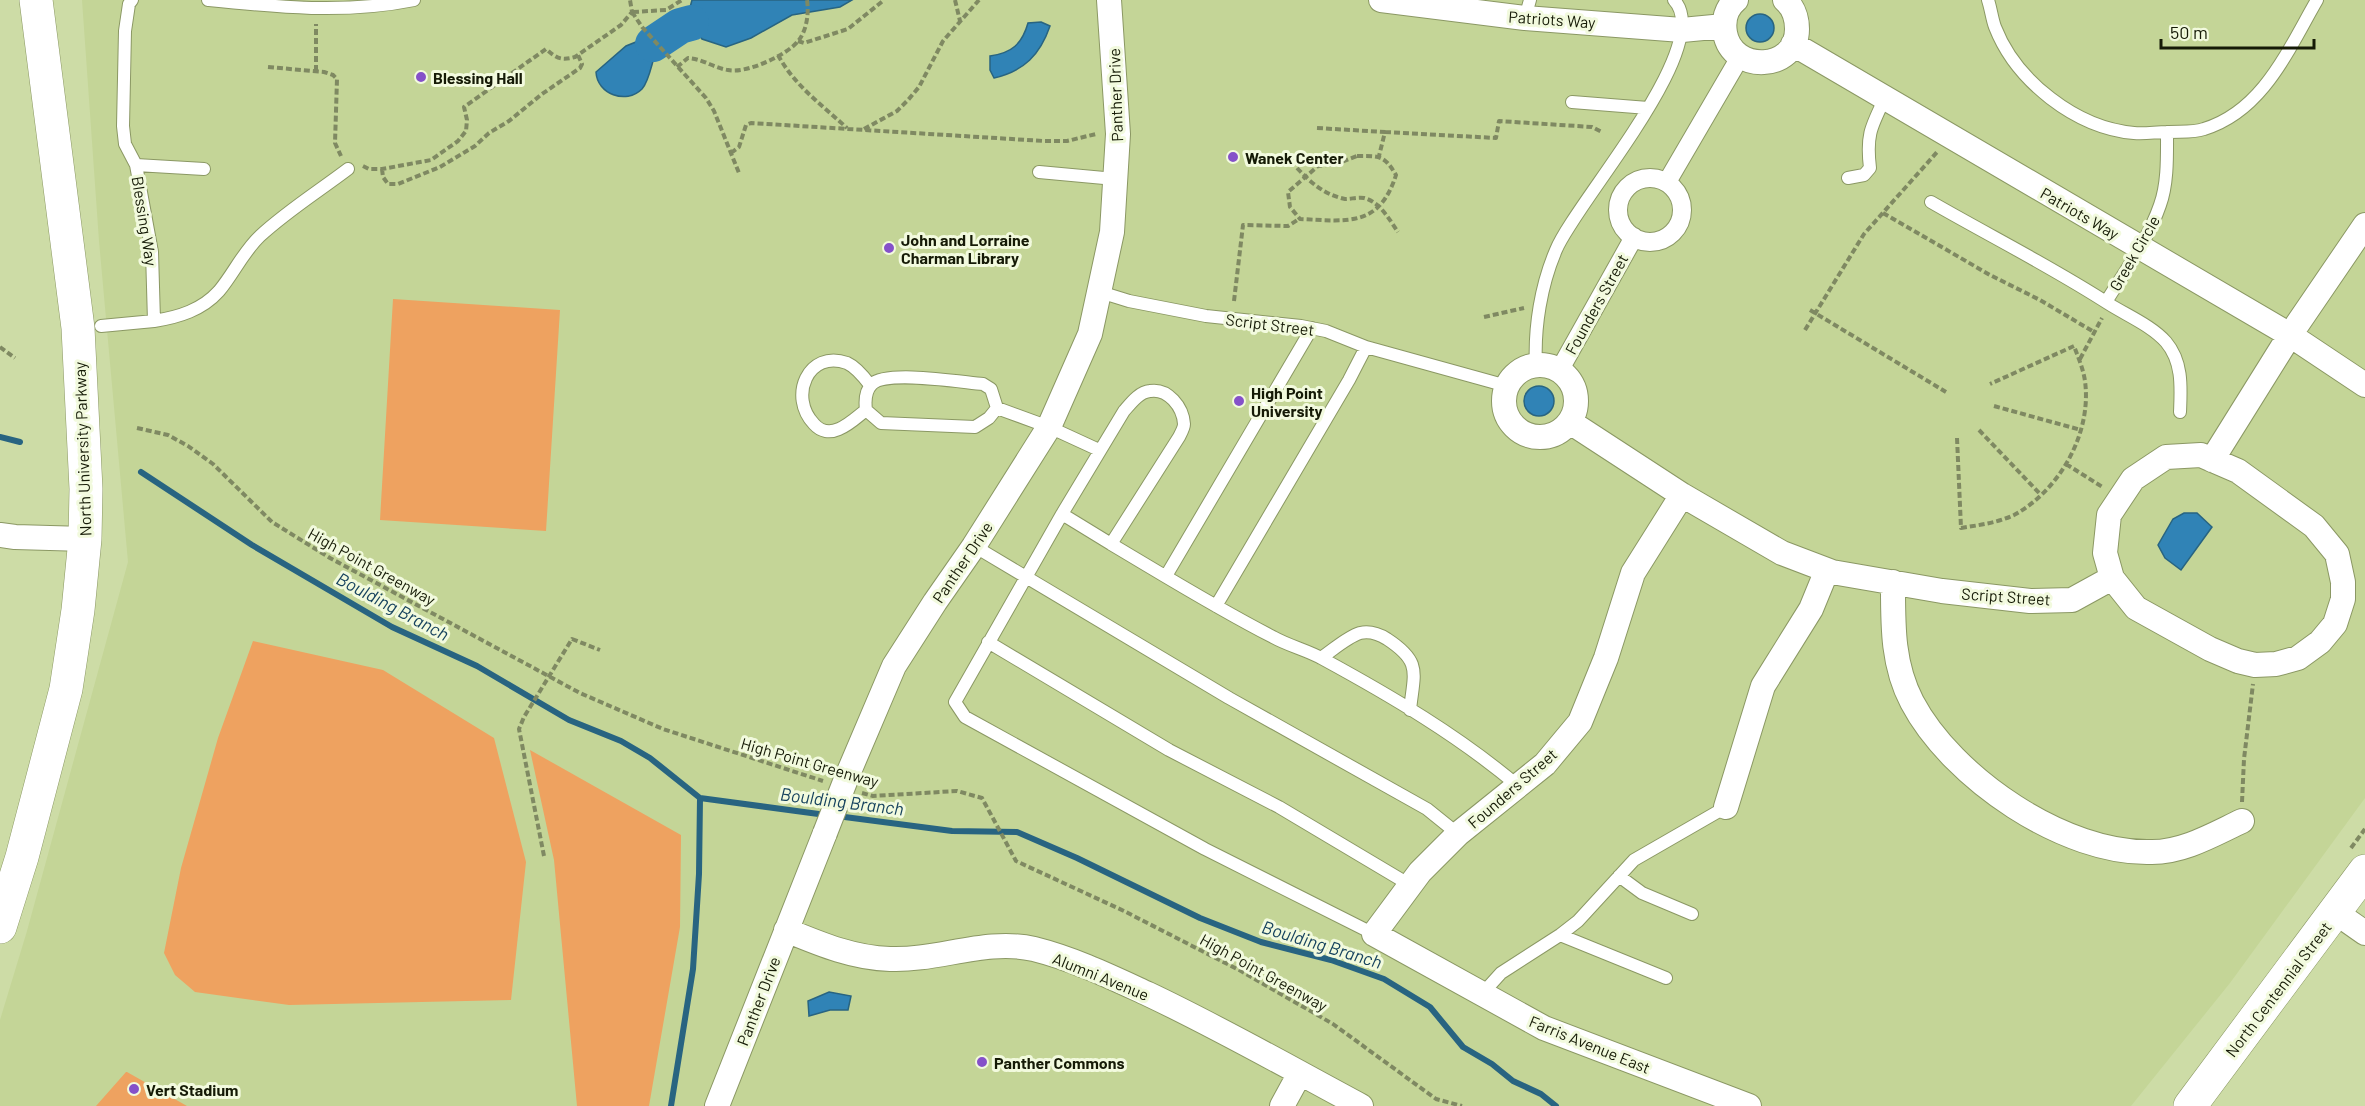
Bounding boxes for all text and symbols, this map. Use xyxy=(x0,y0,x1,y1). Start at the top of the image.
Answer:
street label: Patriots Way xyxy=(1508,6,1597,32)
scale bar xyxy=(2161,12,2314,50)
text: 50 m xyxy=(2170,21,2208,43)
street label: Panther Drive xyxy=(1104,48,1126,142)
place label: Blessing Hall xyxy=(433,68,523,87)
marker: Blessing Hall xyxy=(414,70,428,84)
place label: Wanek Center xyxy=(1245,148,1344,167)
marker: Wanek Center xyxy=(1226,150,1240,164)
street label: Blessing Way xyxy=(129,175,162,268)
street label: Patriots Way xyxy=(2037,183,2123,243)
street label: Greek Circle xyxy=(2105,212,2163,294)
place label: John and Lorraine Charman Library xyxy=(901,230,1030,267)
marker: John and Lorraine Charman Library xyxy=(882,241,896,255)
street label: Founders Street xyxy=(1561,250,1631,358)
street label: Script Street xyxy=(1225,309,1315,339)
street label: North University Parkway xyxy=(69,361,95,536)
place label: High Point University xyxy=(1251,383,1323,420)
marker: High Point University xyxy=(1232,394,1246,408)
street label: Panther Drive xyxy=(928,518,996,606)
street label: High Point Greenway xyxy=(305,523,439,609)
water label: Boulding Branch xyxy=(333,567,453,645)
street label: Script Street xyxy=(1961,583,2051,609)
street label: High Point Greenway xyxy=(739,733,882,791)
street label: Founders Street xyxy=(1464,744,1560,832)
water label: Boulding Branch xyxy=(779,782,905,820)
water label: Boulding Branch xyxy=(1259,915,1385,973)
street label: North Centennial Street xyxy=(2221,918,2335,1060)
street label: High Point Greenway xyxy=(1197,929,1331,1015)
street label: Alumni Avenue xyxy=(1050,948,1152,1004)
street label: Panther Drive xyxy=(732,954,784,1048)
street label: Farris Avenue East xyxy=(1527,1011,1653,1077)
place label: Panther Commons xyxy=(994,1053,1124,1072)
marker: Panther Commons xyxy=(975,1055,989,1069)
place label: Vert Stadium xyxy=(146,1080,238,1099)
marker: Vert Stadium xyxy=(127,1082,141,1096)

